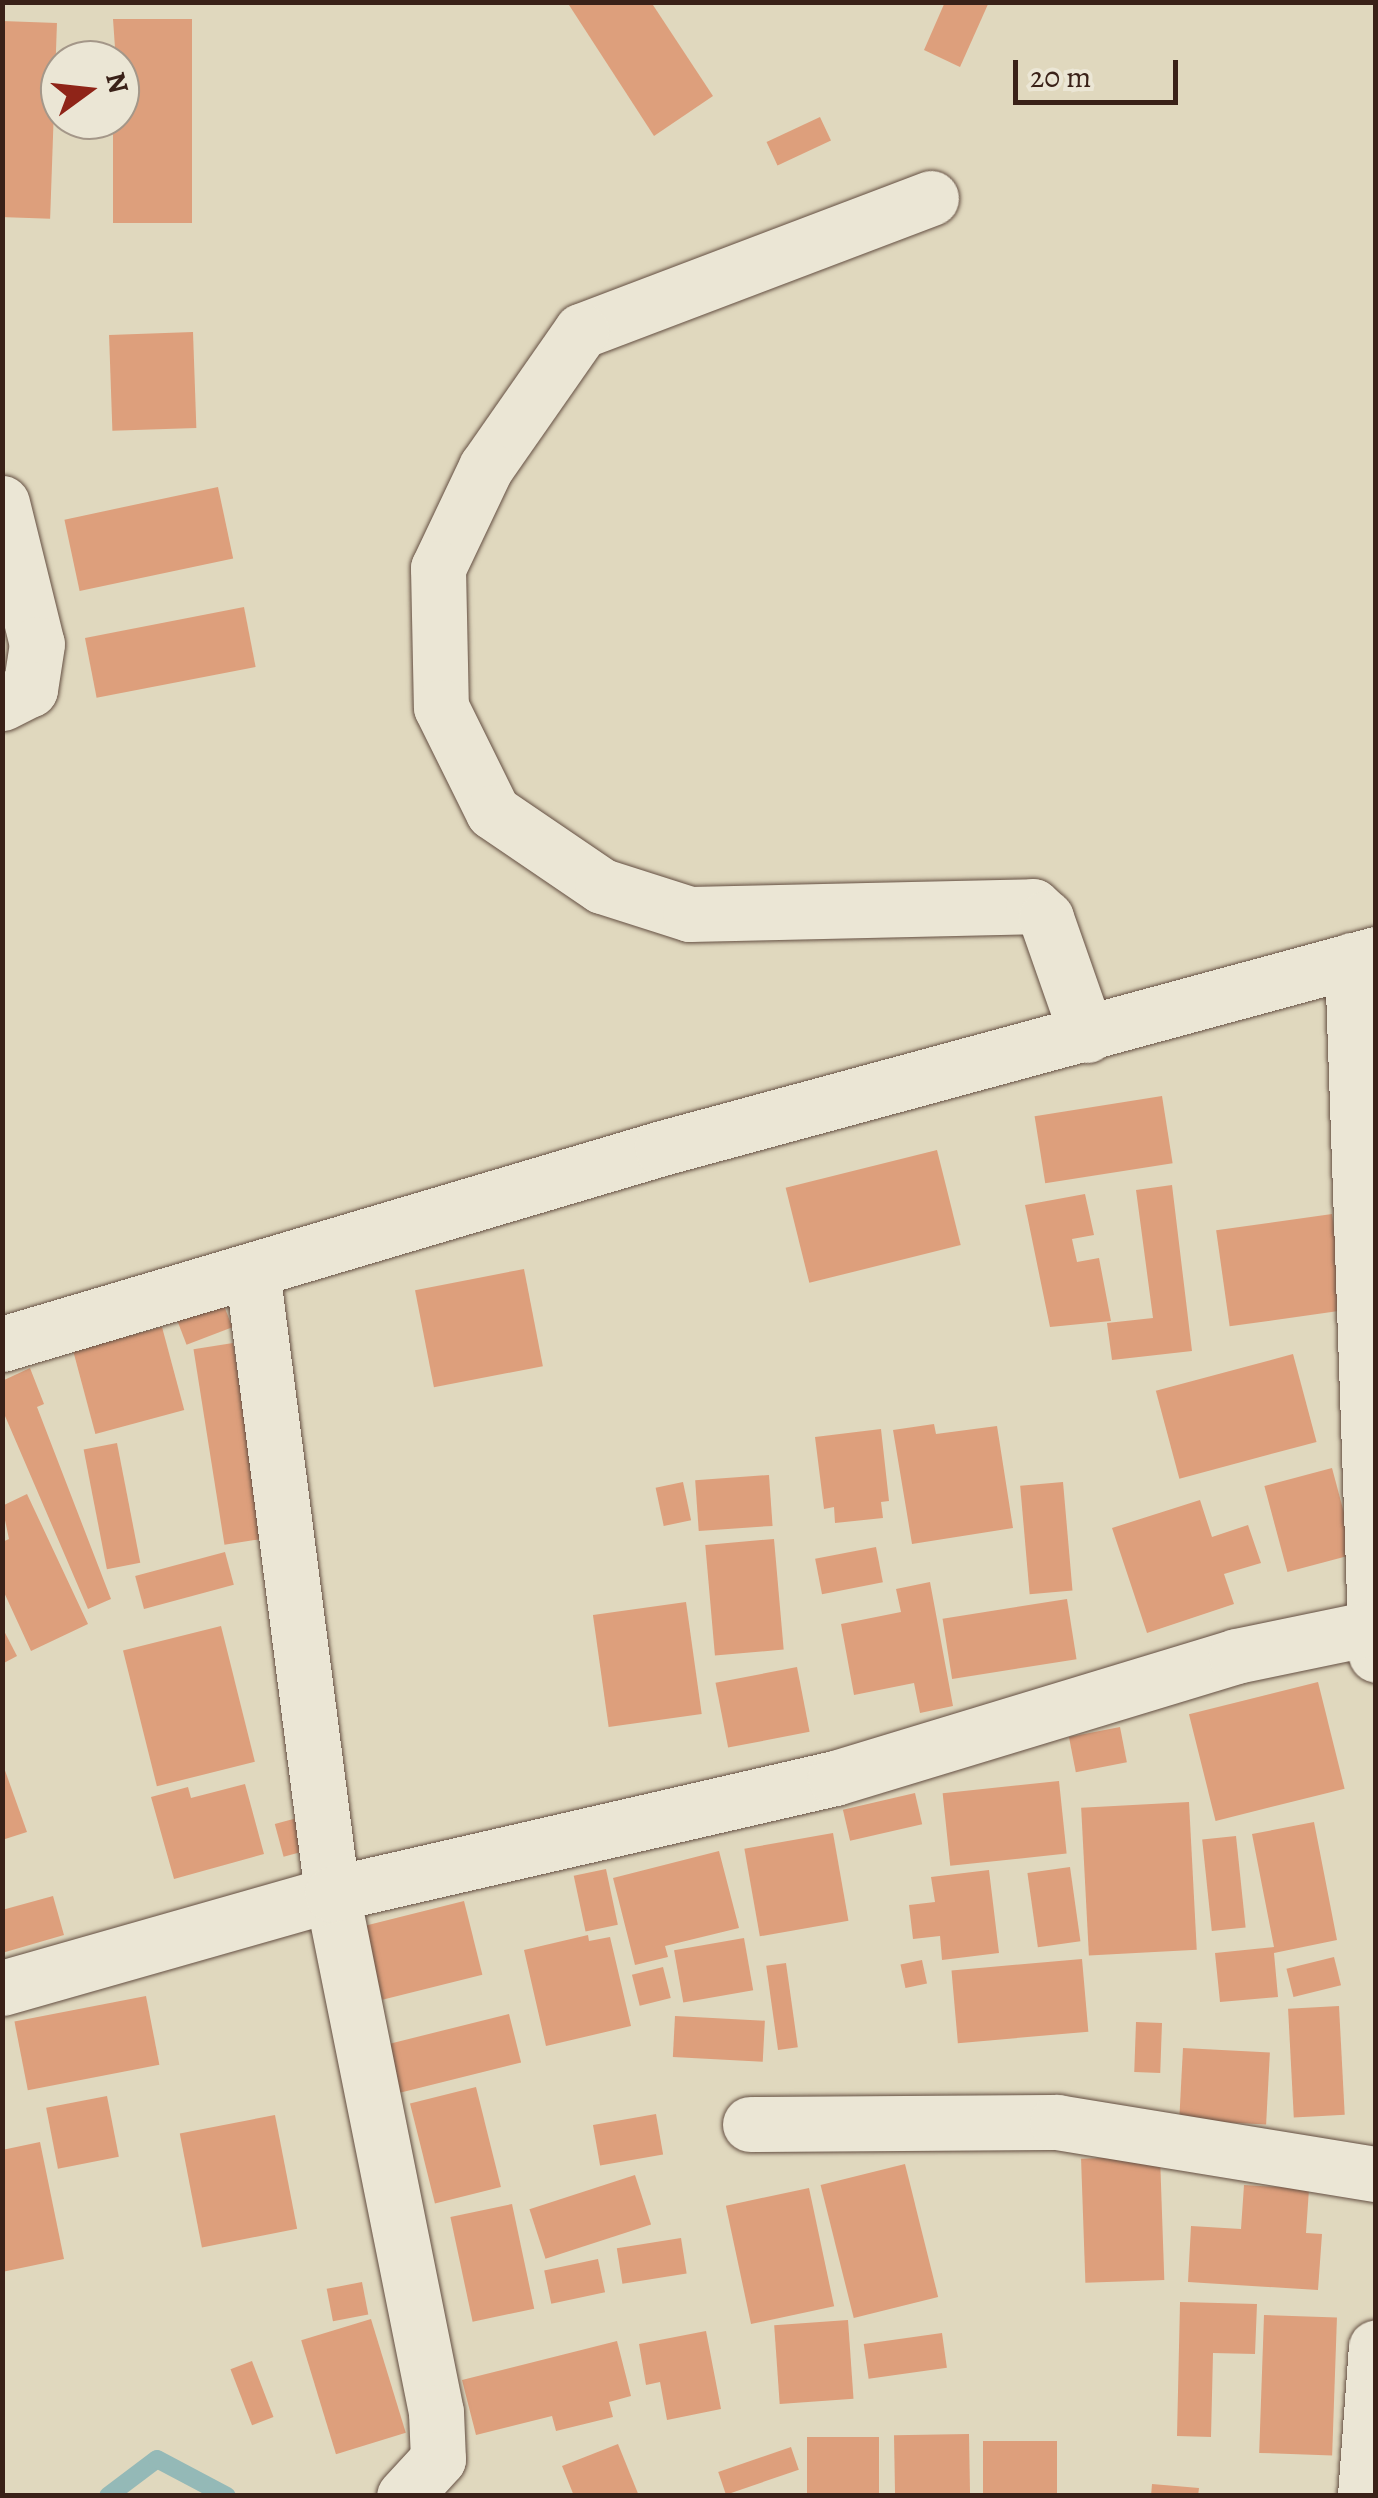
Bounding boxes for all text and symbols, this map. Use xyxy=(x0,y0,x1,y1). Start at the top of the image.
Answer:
north arrow xyxy=(40,40,140,140)
scale bar xyxy=(1018,40,1183,102)
text: 20 m xyxy=(1030,57,1091,97)
text: N xyxy=(96,68,138,98)

